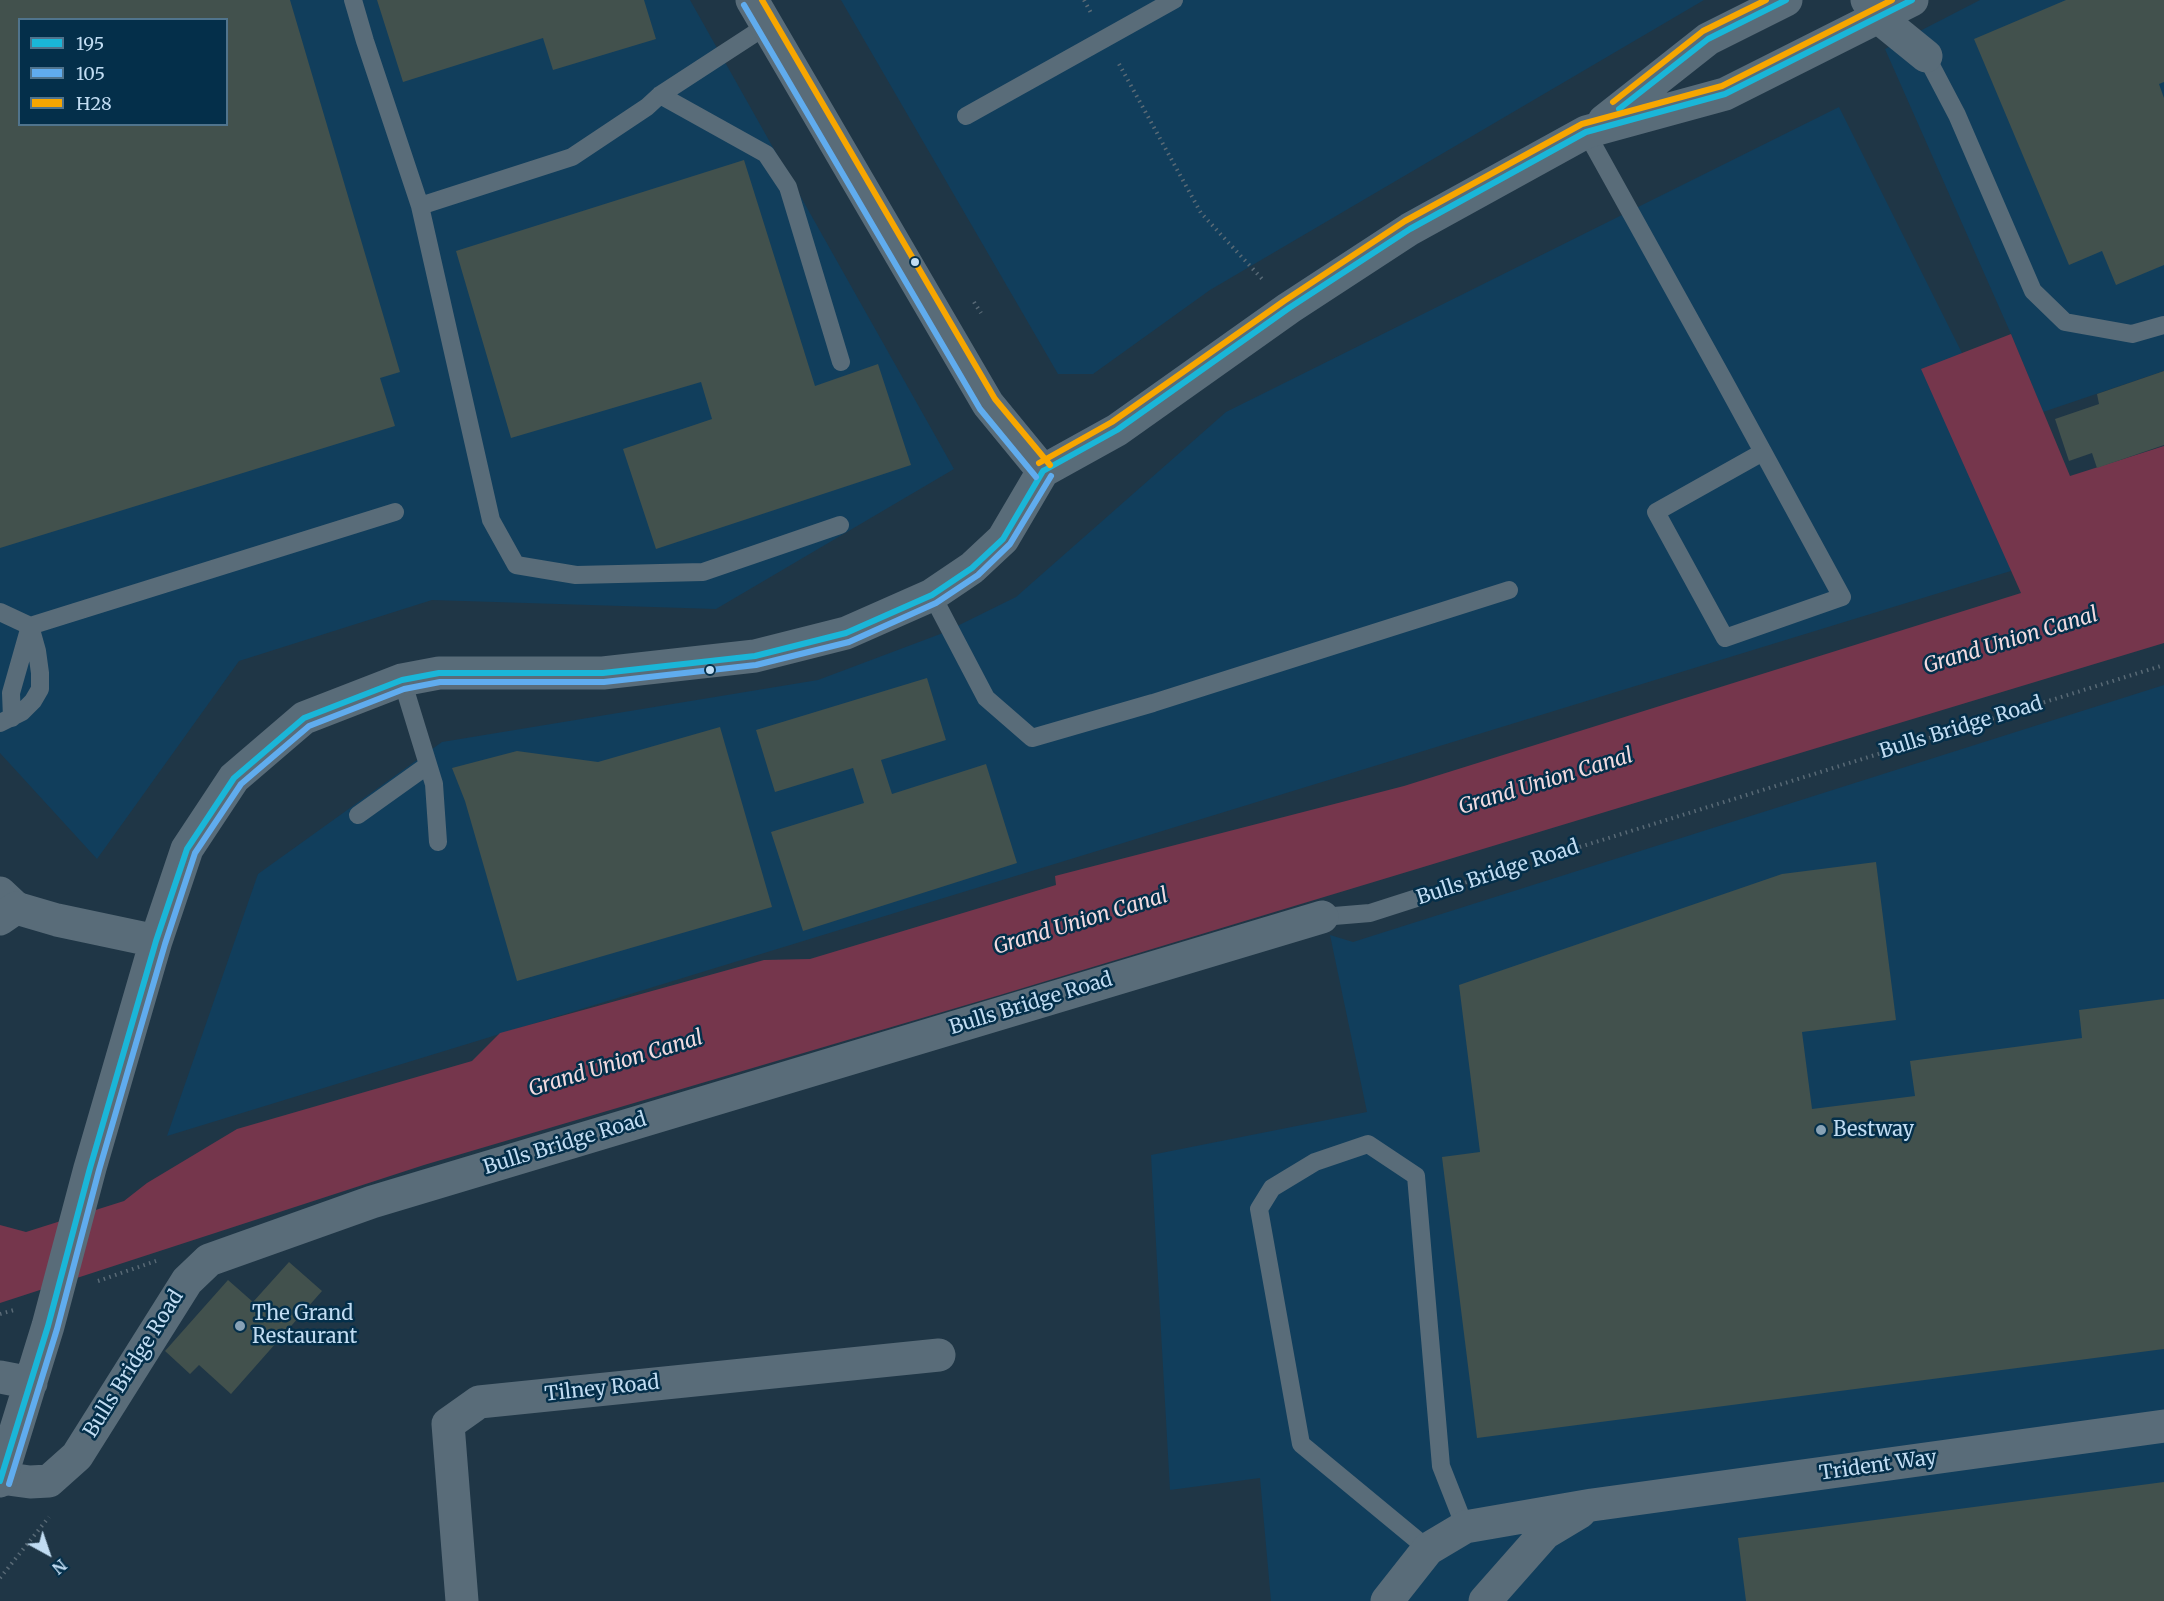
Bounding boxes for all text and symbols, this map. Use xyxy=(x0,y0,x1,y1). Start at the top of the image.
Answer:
legend xyxy=(18,18,228,126)
text: 195 xyxy=(76,32,104,55)
text: 105 xyxy=(76,62,105,85)
text: H28 xyxy=(76,92,112,115)
unlabelled marker xyxy=(909,256,921,268)
water label: Grand Union Canal xyxy=(1921,602,2101,680)
unlabelled marker xyxy=(704,664,716,676)
street label: Bulls Bridge Road xyxy=(1877,692,2045,764)
water label: Grand Union Canal xyxy=(1456,743,1636,821)
street label: Bulls Bridge Road xyxy=(1414,835,1582,911)
water label: Grand Union Canal xyxy=(991,883,1171,961)
street label: Bulls Bridge Road xyxy=(947,968,1115,1040)
water label: Grand Union Canal xyxy=(526,1025,706,1103)
street label: Bulls Bridge Road xyxy=(481,1108,649,1180)
place label: Bestway xyxy=(1833,1118,1914,1142)
marker: Bestway xyxy=(1814,1123,1828,1137)
street label: Bulls Bridge Road xyxy=(79,1286,189,1442)
place label: The Grand Restaurant xyxy=(252,1302,357,1349)
marker: The Grand Restaurant xyxy=(233,1319,247,1333)
street label: Tilney Road xyxy=(543,1371,661,1407)
street label: Trident Way xyxy=(1818,1446,1938,1486)
north arrow xyxy=(18,1523,78,1583)
text: N xyxy=(48,1555,71,1579)

